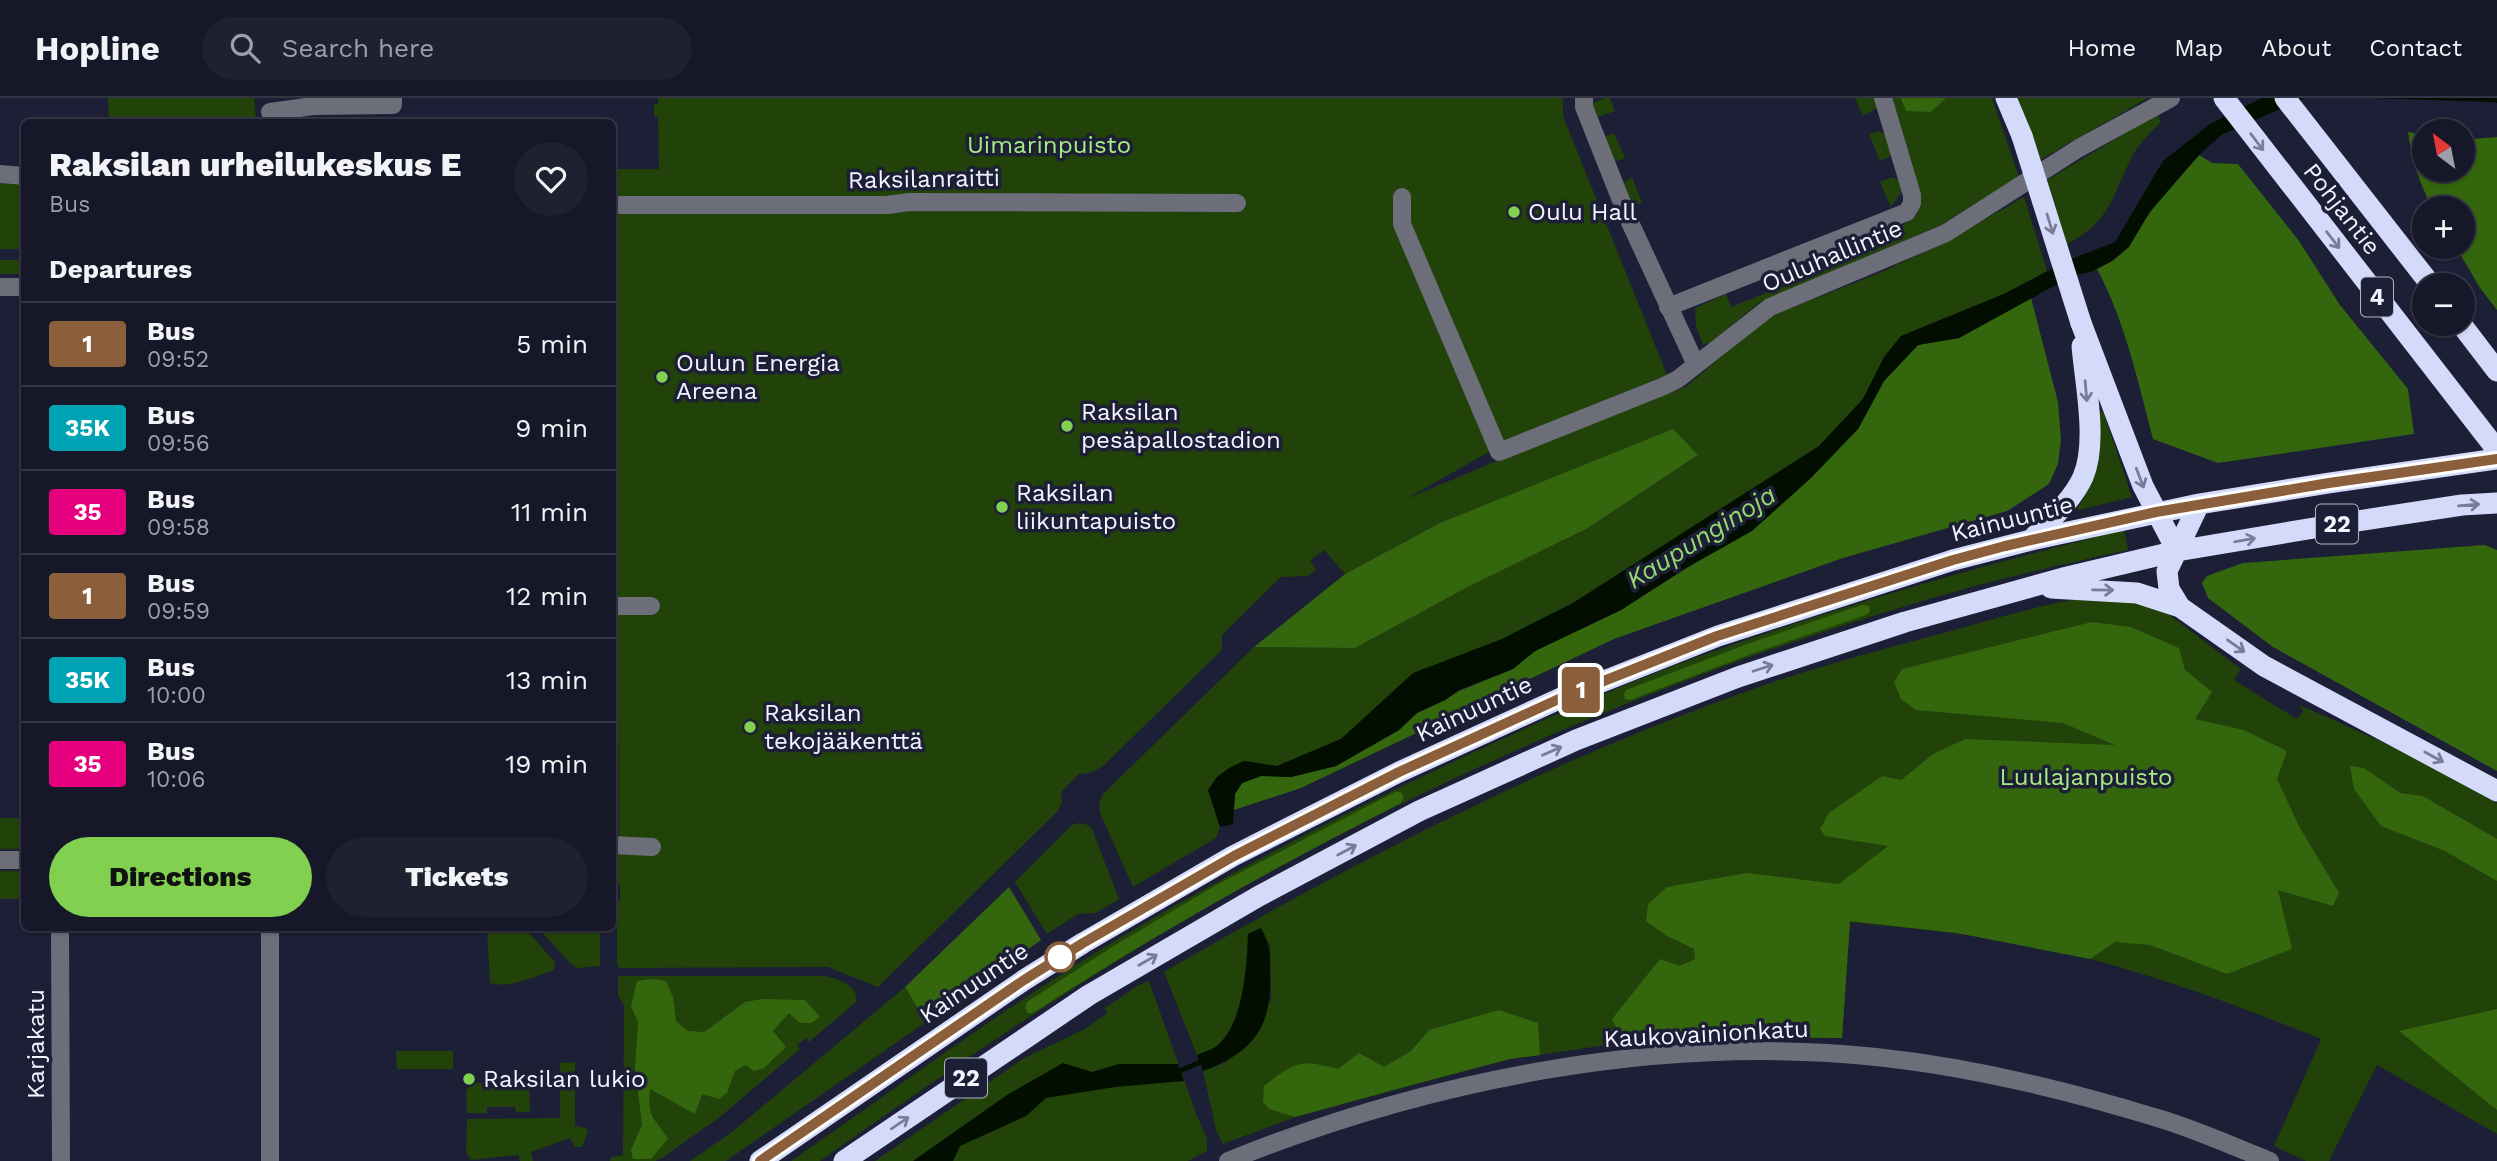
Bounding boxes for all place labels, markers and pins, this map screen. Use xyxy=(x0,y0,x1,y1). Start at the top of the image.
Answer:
place label: Oulu Hall xyxy=(1528,198,1637,226)
marker: Oulu Hall xyxy=(1506,204,1522,220)
place label: Oulun Energia Areena xyxy=(676,349,840,405)
marker: Oulun Energia Areena xyxy=(654,369,670,385)
place label: Raksilan pesäpallostadion xyxy=(1081,398,1281,454)
marker: Raksilan pesäpallostadion xyxy=(1059,418,1075,434)
place label: Raksilan liikuntapuisto xyxy=(1016,479,1176,535)
marker: Raksilan liikuntapuisto xyxy=(994,499,1010,515)
place label: Raksilan tekojääkenttä xyxy=(764,699,923,755)
marker: Raksilan tekojääkenttä xyxy=(742,719,758,735)
unlabelled marker xyxy=(1045,942,1075,972)
place label: Raksilan lukio xyxy=(483,1065,645,1093)
marker: Raksilan lukio xyxy=(461,1071,477,1087)

